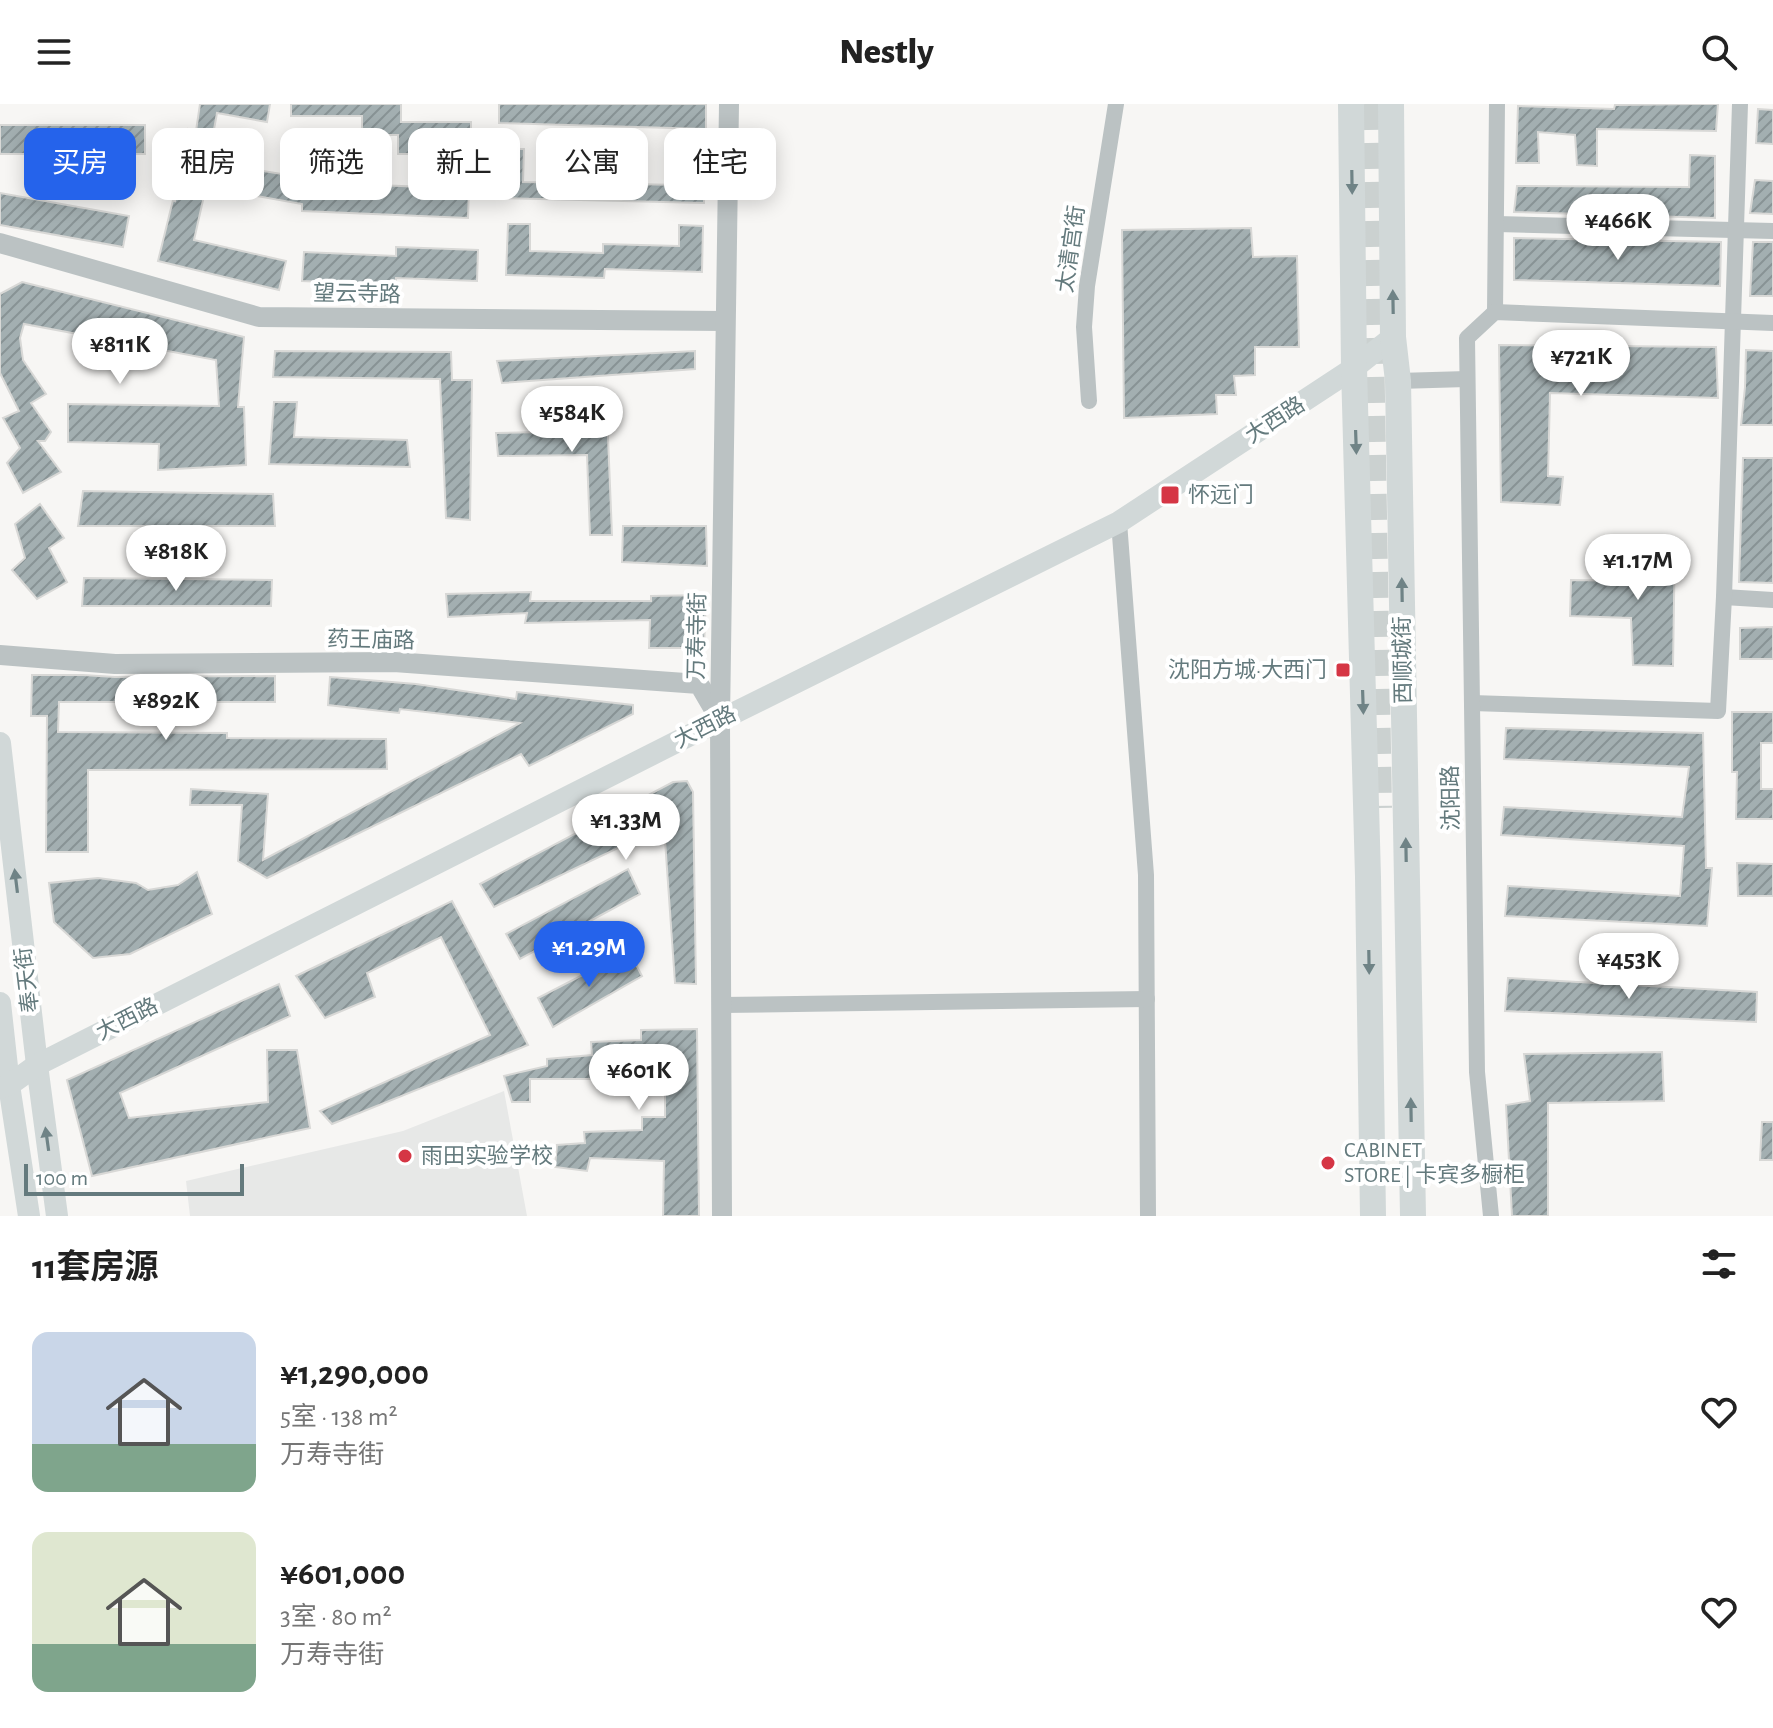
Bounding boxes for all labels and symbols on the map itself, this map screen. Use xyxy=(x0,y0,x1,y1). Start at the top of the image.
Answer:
one-way arrow xyxy=(1346,170,1358,195)
pin: ¥466K xyxy=(1562,194,1674,262)
street label: 太清宫街 xyxy=(1053,204,1088,294)
street label: 望云寺路 xyxy=(313,281,401,306)
one-way arrow xyxy=(1387,289,1399,314)
pin: ¥811K xyxy=(64,318,176,386)
pin: ¥721K xyxy=(1525,330,1637,398)
pin: ¥584K xyxy=(516,386,628,454)
street label: 大西路 xyxy=(1241,392,1309,447)
one-way arrow xyxy=(1350,430,1362,455)
place label: 怀远门 xyxy=(1188,483,1254,506)
marker: 怀远门 xyxy=(1159,484,1181,506)
pin: ¥818K xyxy=(120,525,232,593)
pin: ¥1.17M xyxy=(1573,534,1703,602)
one-way arrow xyxy=(1395,577,1408,602)
street label: 万寿寺街 xyxy=(684,592,709,680)
street label: 西顺城街 xyxy=(1390,616,1415,704)
street label: 药王庙路 xyxy=(327,627,415,652)
place label: 沈阳方城·大西门 xyxy=(1168,658,1327,681)
marker: 沈阳方城·大西门 xyxy=(1334,661,1352,679)
pin: ¥892K xyxy=(110,674,222,742)
one-way arrow xyxy=(1357,690,1369,715)
street label: 大西路 xyxy=(670,701,739,752)
street label: 沈阳路 xyxy=(1438,765,1463,831)
pin: ¥1.33M xyxy=(561,794,691,862)
one-way arrow xyxy=(1400,837,1413,862)
one-way arrow xyxy=(9,868,22,893)
pin: ¥1.29M xyxy=(524,921,654,989)
pin: ¥453K xyxy=(1573,933,1685,1001)
street label: 奉天街 xyxy=(11,946,42,1014)
one-way arrow xyxy=(1363,950,1375,975)
street label: 大西路 xyxy=(92,993,161,1044)
pin: ¥601K xyxy=(583,1044,695,1112)
one-way arrow xyxy=(1405,1097,1418,1122)
one-way arrow xyxy=(40,1126,53,1151)
place label: CABINET STORE | 卡宾多橱柜 xyxy=(1344,1139,1525,1188)
place label: 雨田实验学校 xyxy=(421,1144,553,1167)
marker: 雨田实验学校 xyxy=(396,1147,414,1165)
marker: CABINET STORE | 卡宾多橱柜 xyxy=(1319,1154,1337,1172)
scale bar xyxy=(24,1160,244,1196)

